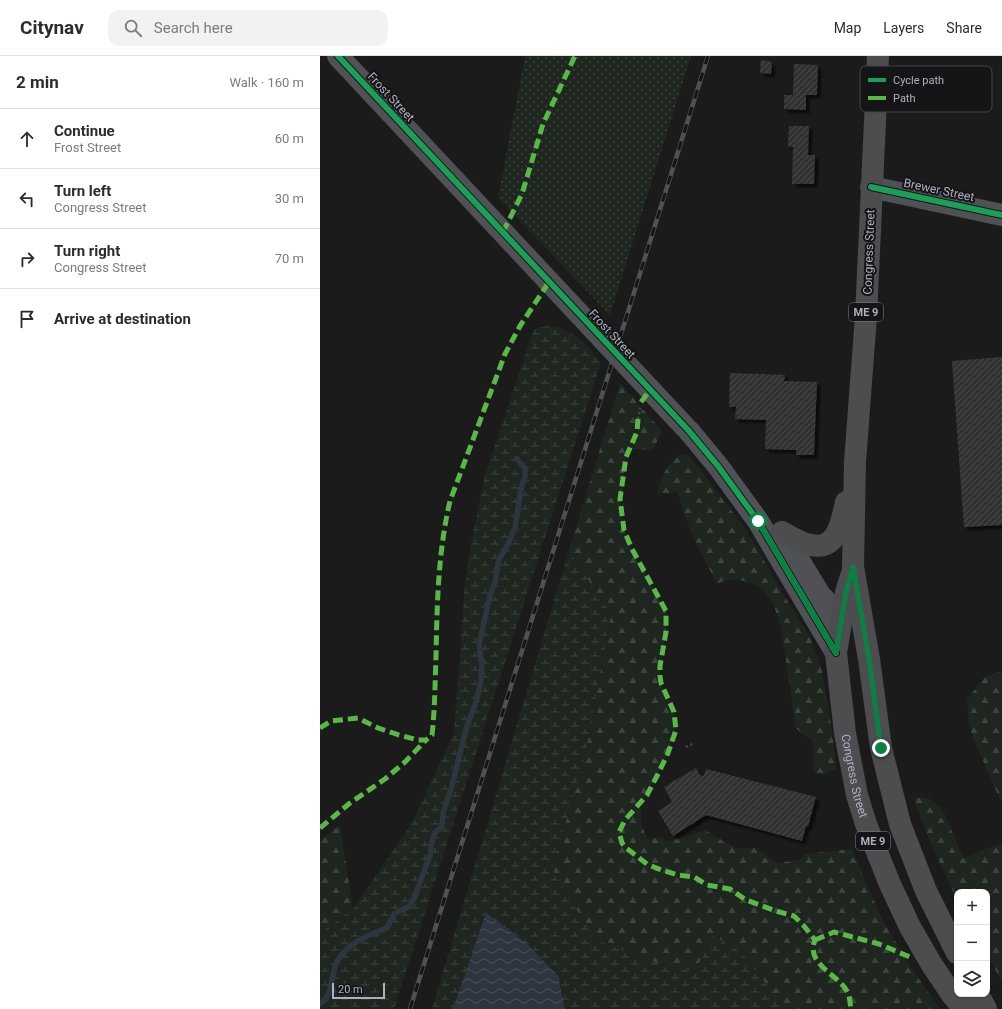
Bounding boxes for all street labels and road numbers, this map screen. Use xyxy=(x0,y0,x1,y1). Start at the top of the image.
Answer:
street label: Frost Street xyxy=(365,70,417,125)
street label: Brewer Street xyxy=(902,176,976,204)
street label: Congress Street xyxy=(861,209,877,295)
road number: ME 9 xyxy=(849,303,883,321)
street label: Frost Street xyxy=(586,307,638,362)
street label: Congress Street xyxy=(838,733,871,820)
road number: ME 9 xyxy=(856,832,890,850)

